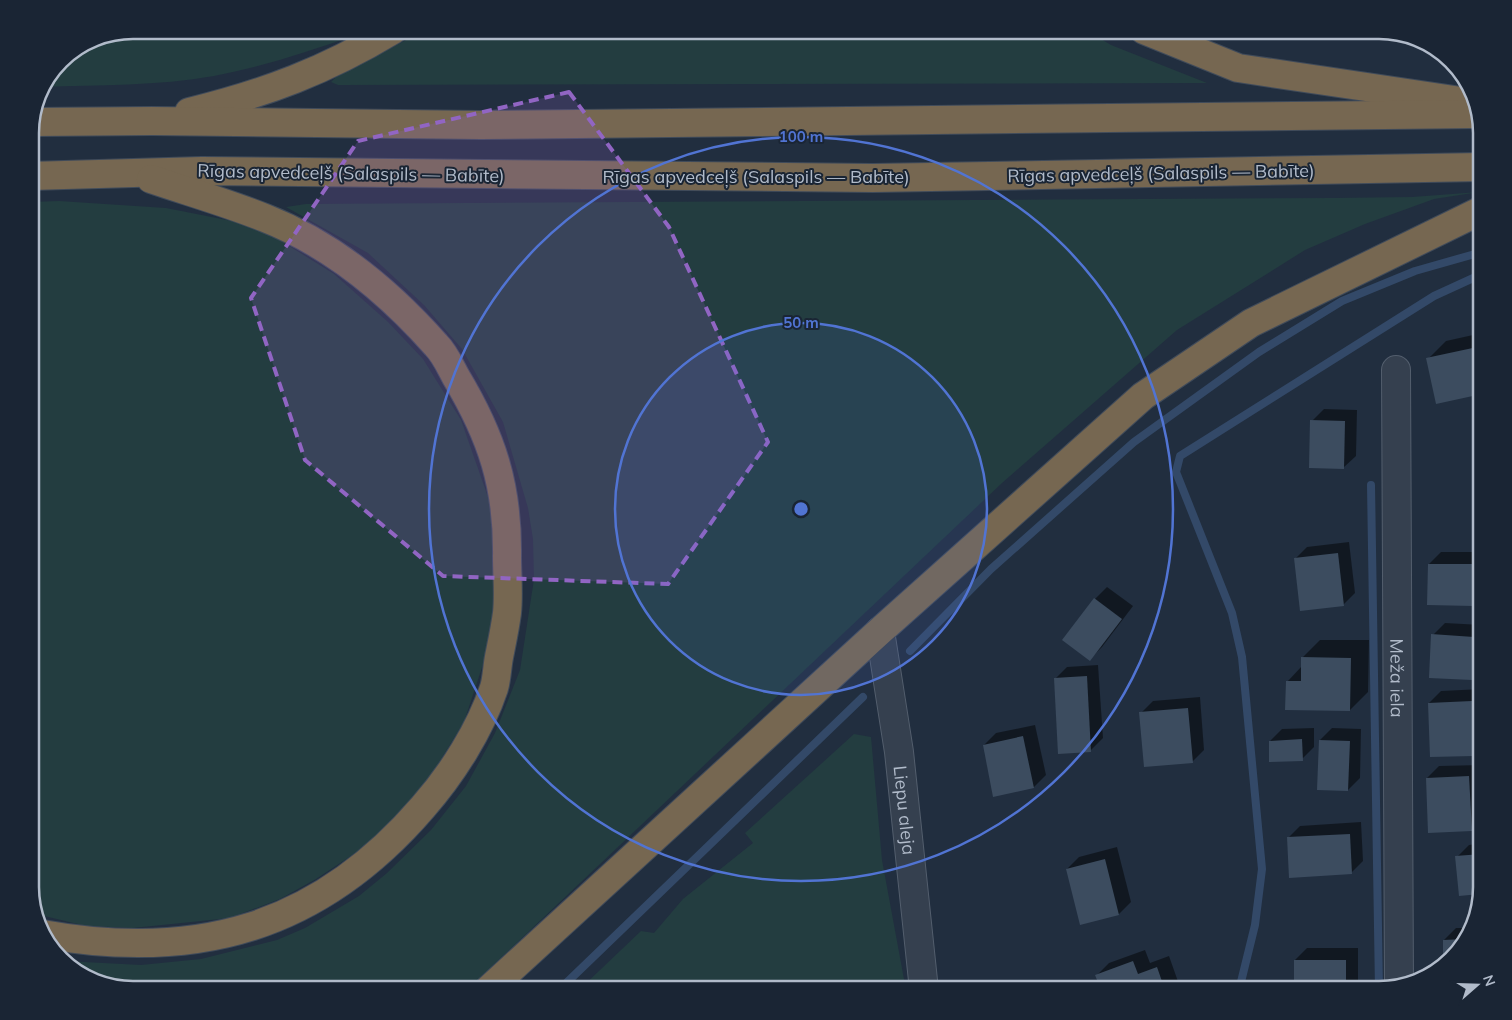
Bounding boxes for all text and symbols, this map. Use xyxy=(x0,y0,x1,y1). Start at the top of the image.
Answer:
text: 100 m xyxy=(779,127,823,146)
street label: Rīgas apvedceļš (Salaspils — Babīte) xyxy=(197,159,505,188)
street label: Rīgas apvedceļš (Salaspils — Babīte) xyxy=(1007,159,1315,188)
street label: Rīgas apvedceļš (Salaspils — Babīte) xyxy=(602,165,910,189)
text: 50 m xyxy=(783,313,819,332)
centre of rings xyxy=(792,500,810,518)
street label: Meža iela xyxy=(1386,638,1409,718)
street label: Liepu aleja xyxy=(889,764,921,856)
north arrow xyxy=(1452,960,1502,1010)
text: N xyxy=(1479,973,1499,989)

